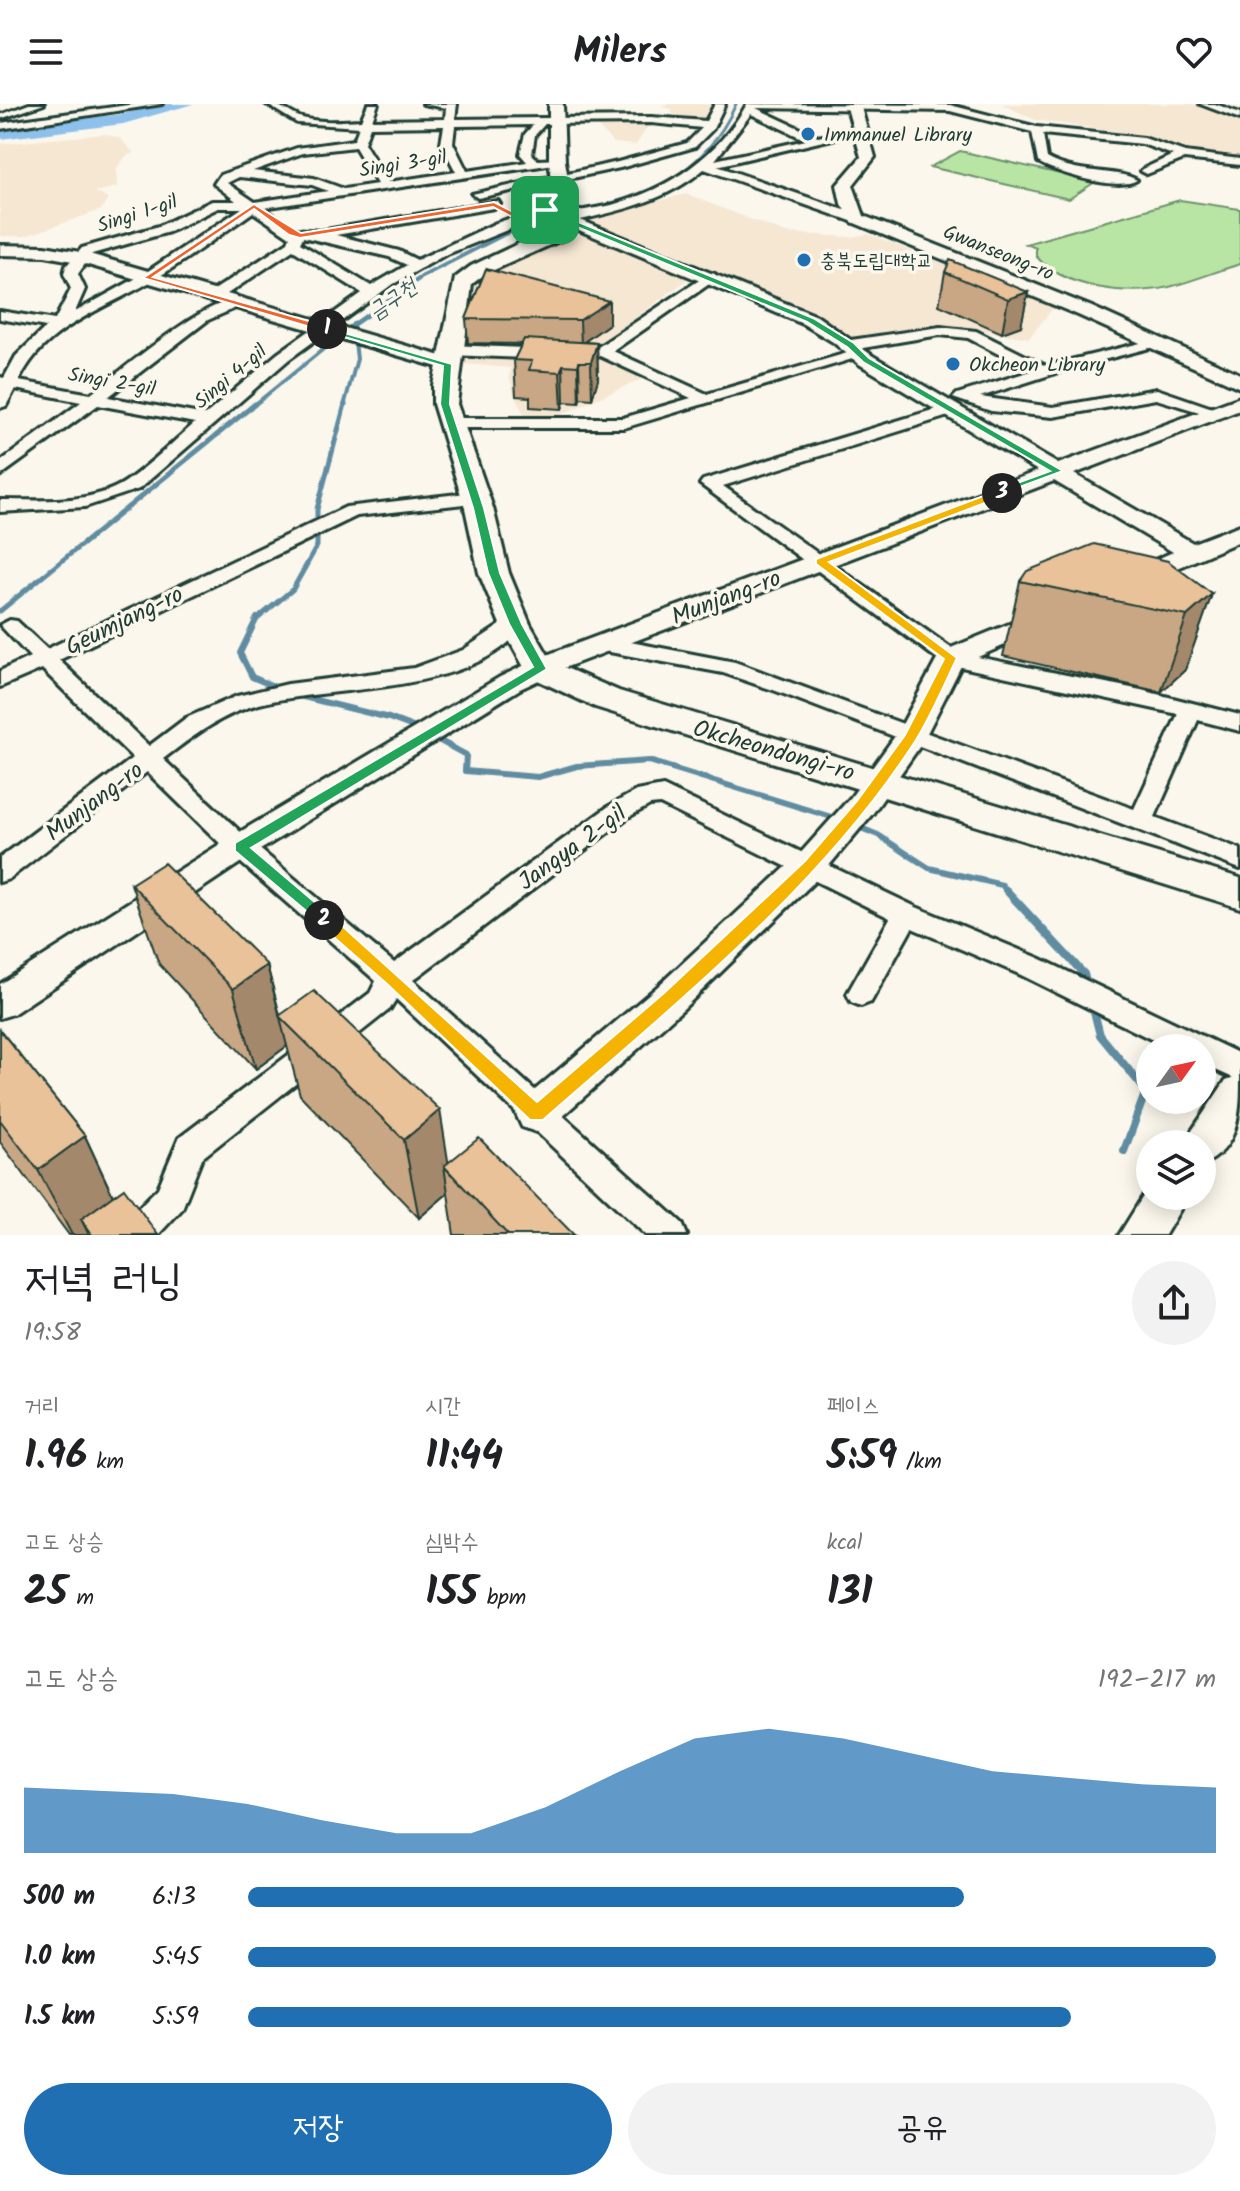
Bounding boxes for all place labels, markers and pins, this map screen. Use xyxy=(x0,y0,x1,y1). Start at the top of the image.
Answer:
place label: Immanuel Library xyxy=(824,120,972,152)
marker: Immanuel Library xyxy=(799,125,817,143)
pin xyxy=(511,176,579,244)
place label: 충북도립대학교 xyxy=(820,246,933,278)
marker: 충북도립대학교 xyxy=(795,251,813,269)
pin: 1 xyxy=(307,309,347,349)
place label: Okcheon Library xyxy=(969,350,1106,382)
marker: Okcheon Library xyxy=(944,355,962,373)
pin: 3 xyxy=(982,473,1022,513)
pin: 2 xyxy=(304,900,344,940)

